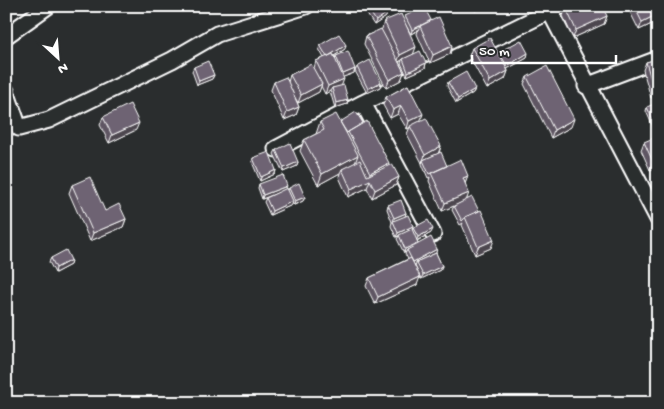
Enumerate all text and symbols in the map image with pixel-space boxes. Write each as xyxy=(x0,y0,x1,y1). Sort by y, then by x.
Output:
north arrow xyxy=(32,32,82,82)
scale bar xyxy=(472,32,615,64)
text: 50 m xyxy=(479,43,510,61)
text: N xyxy=(55,58,70,77)

